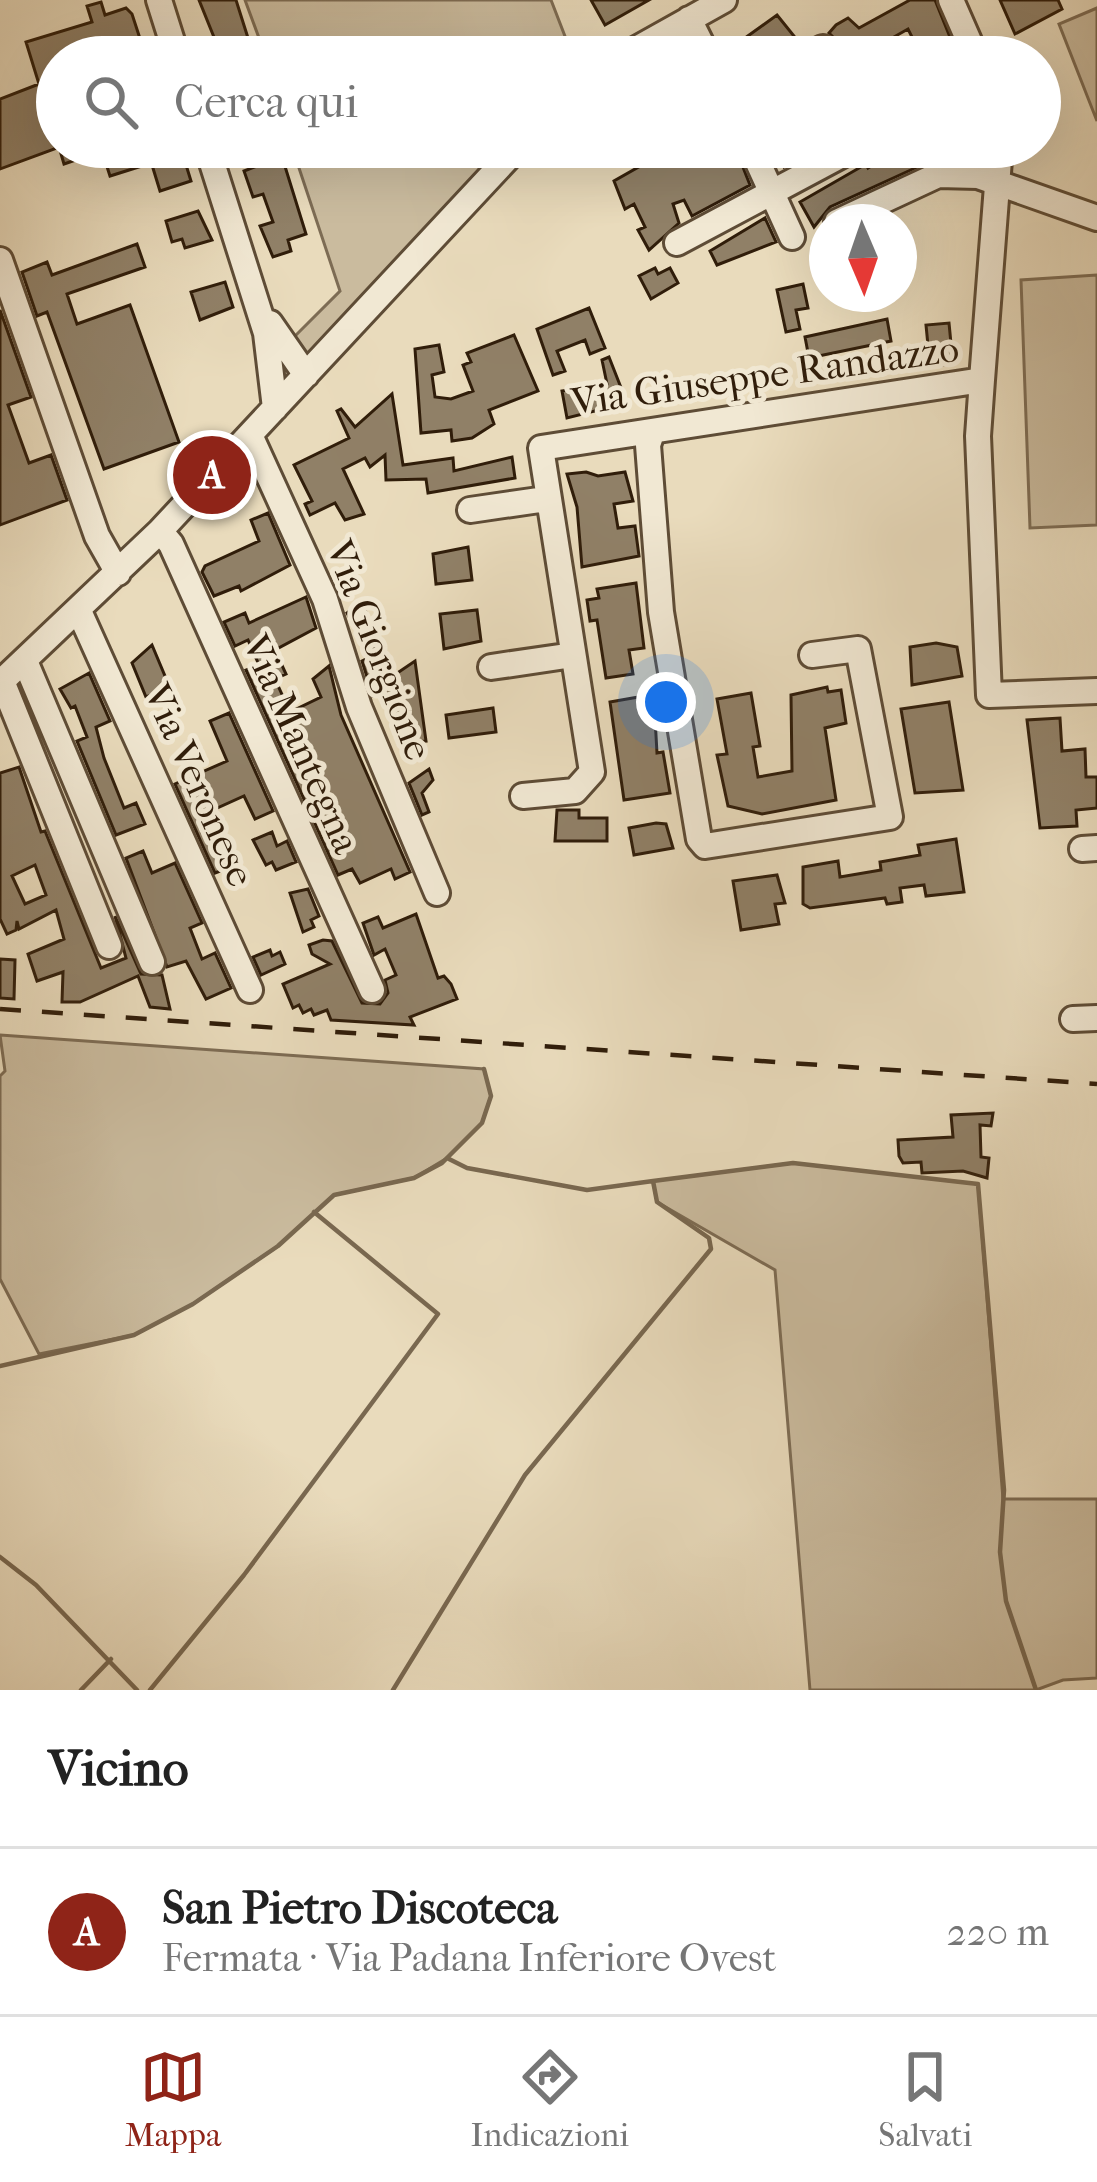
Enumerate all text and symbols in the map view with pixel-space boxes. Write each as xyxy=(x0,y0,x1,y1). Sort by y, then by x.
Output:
search box xyxy=(36,36,1061,168)
icon: search xyxy=(78,69,144,135)
text: Cerca qui xyxy=(174,76,358,129)
north arrow xyxy=(809,204,917,312)
street label: Via Giuseppe Randazzo xyxy=(567,325,962,425)
pin: A xyxy=(173,430,251,520)
street label: Via Giorgione xyxy=(316,533,442,766)
street label: Via Mantegna xyxy=(232,627,370,861)
your location xyxy=(636,672,696,732)
street label: Via Veronese xyxy=(133,676,264,893)
text: Vicino xyxy=(48,1738,189,1798)
text: San Pietro Discoteca xyxy=(162,1882,557,1935)
text: A xyxy=(74,1909,100,1955)
text: 220 m xyxy=(947,1909,1049,1955)
text: Fermata · Via Padana Inferiore Ovest xyxy=(162,1935,776,1981)
tab: Mappa xyxy=(125,2044,221,2155)
tab: Indicazioni xyxy=(470,2044,629,2155)
tab: Salvati xyxy=(878,2044,972,2155)

